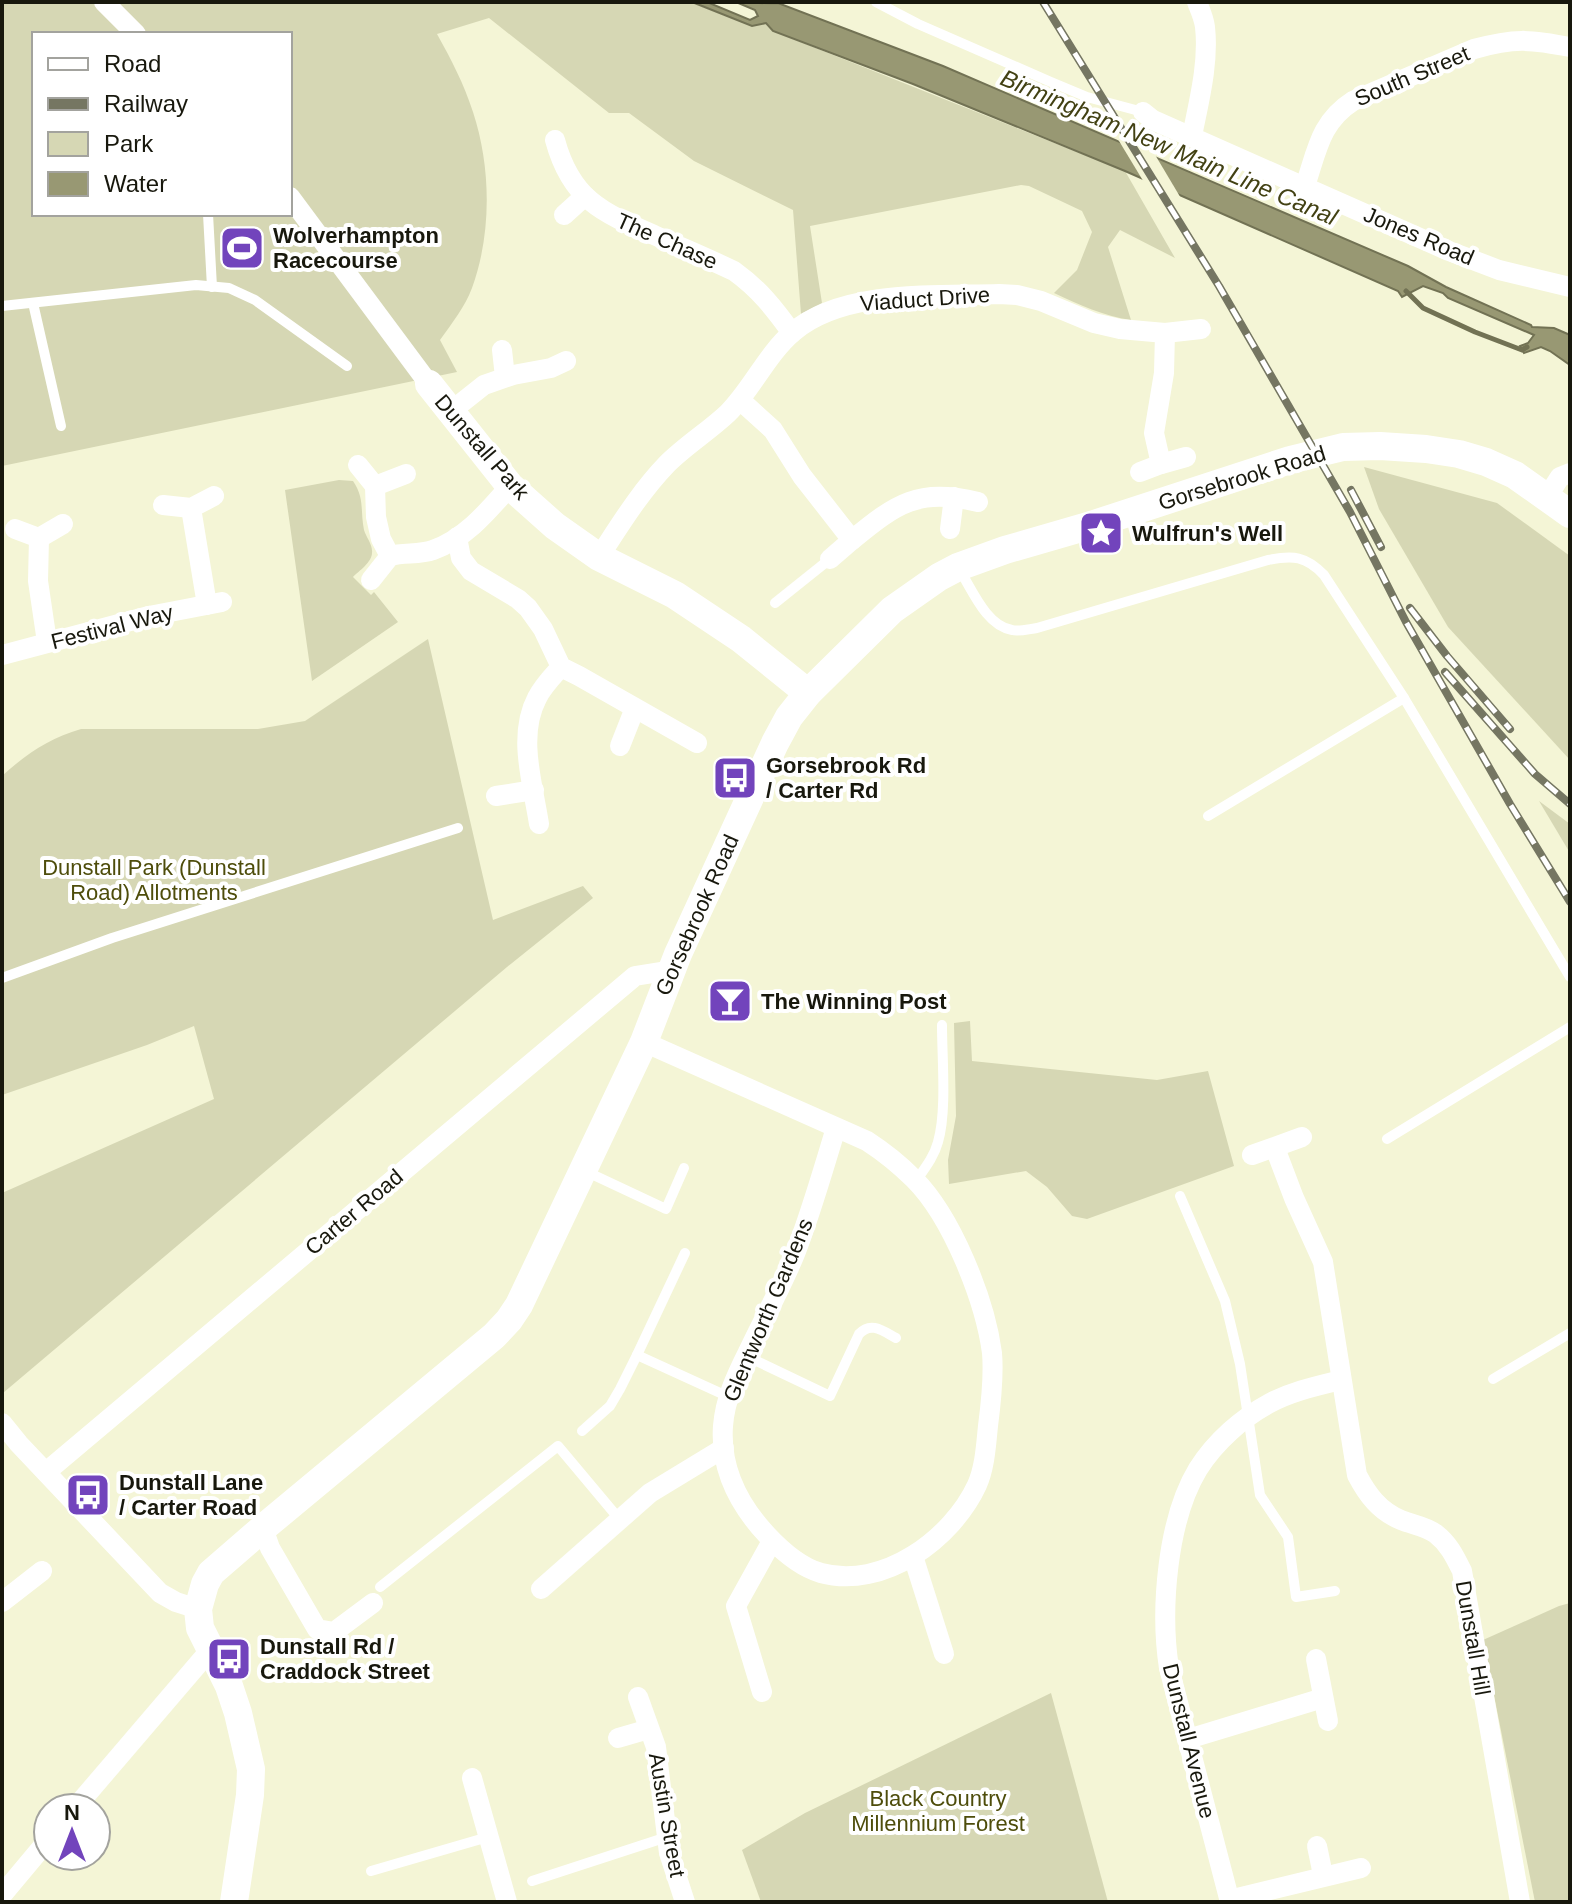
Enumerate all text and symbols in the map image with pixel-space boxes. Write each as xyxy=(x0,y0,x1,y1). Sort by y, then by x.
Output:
legend xyxy=(32,32,292,216)
street label: South Street xyxy=(1351,41,1473,111)
text: Road xyxy=(104,50,161,77)
water label: Birmingham New Main Line Canal xyxy=(997,64,1342,231)
text: Railway xyxy=(104,90,188,117)
text: Park xyxy=(104,130,154,157)
text: Water xyxy=(104,170,167,197)
street label: Jones Road xyxy=(1360,202,1478,270)
street label: The Chase xyxy=(613,208,721,274)
place label: Wolverhampton Racecourse xyxy=(273,223,439,273)
sports icon: Wolverhampton Racecourse xyxy=(218,224,266,272)
street label: Viaduct Drive xyxy=(859,282,991,316)
street label: Dunstall Park xyxy=(430,389,535,505)
street label: Gorsebrook Road xyxy=(1155,441,1329,515)
place icon: Wulfrun's Well xyxy=(1077,509,1125,557)
place label: Wulfrun's Well xyxy=(1132,521,1283,546)
street label: Festival Way xyxy=(48,600,176,654)
place label: Gorsebrook Rd / Carter Rd xyxy=(766,753,926,803)
bus stop icon: Gorsebrook Rd / Carter Rd xyxy=(711,754,759,802)
street label: Gorsebrook Road xyxy=(650,831,744,999)
park label: Dunstall Park (Dunstall Road) Allotments xyxy=(42,855,266,905)
bar icon: The Winning Post xyxy=(706,977,754,1025)
place label: The Winning Post xyxy=(761,989,947,1014)
street label: Carter Road xyxy=(300,1164,408,1260)
street label: Glentworth Gardens xyxy=(718,1215,818,1405)
place label: Dunstall Lane / Carter Road xyxy=(119,1470,263,1520)
bus stop icon: Dunstall Lane / Carter Road xyxy=(64,1471,112,1519)
street label: Dunstall Hill xyxy=(1451,1579,1495,1697)
place label: Dunstall Rd / Craddock Street xyxy=(260,1634,431,1684)
bus stop icon: Dunstall Rd / Craddock Street xyxy=(205,1635,253,1683)
street label: Dunstall Avenue xyxy=(1158,1661,1220,1821)
street label: Austin Street xyxy=(644,1751,690,1879)
park label: Black Country Millennium Forest xyxy=(851,1786,1025,1836)
north arrow xyxy=(32,1792,112,1872)
text: N xyxy=(64,1800,80,1825)

